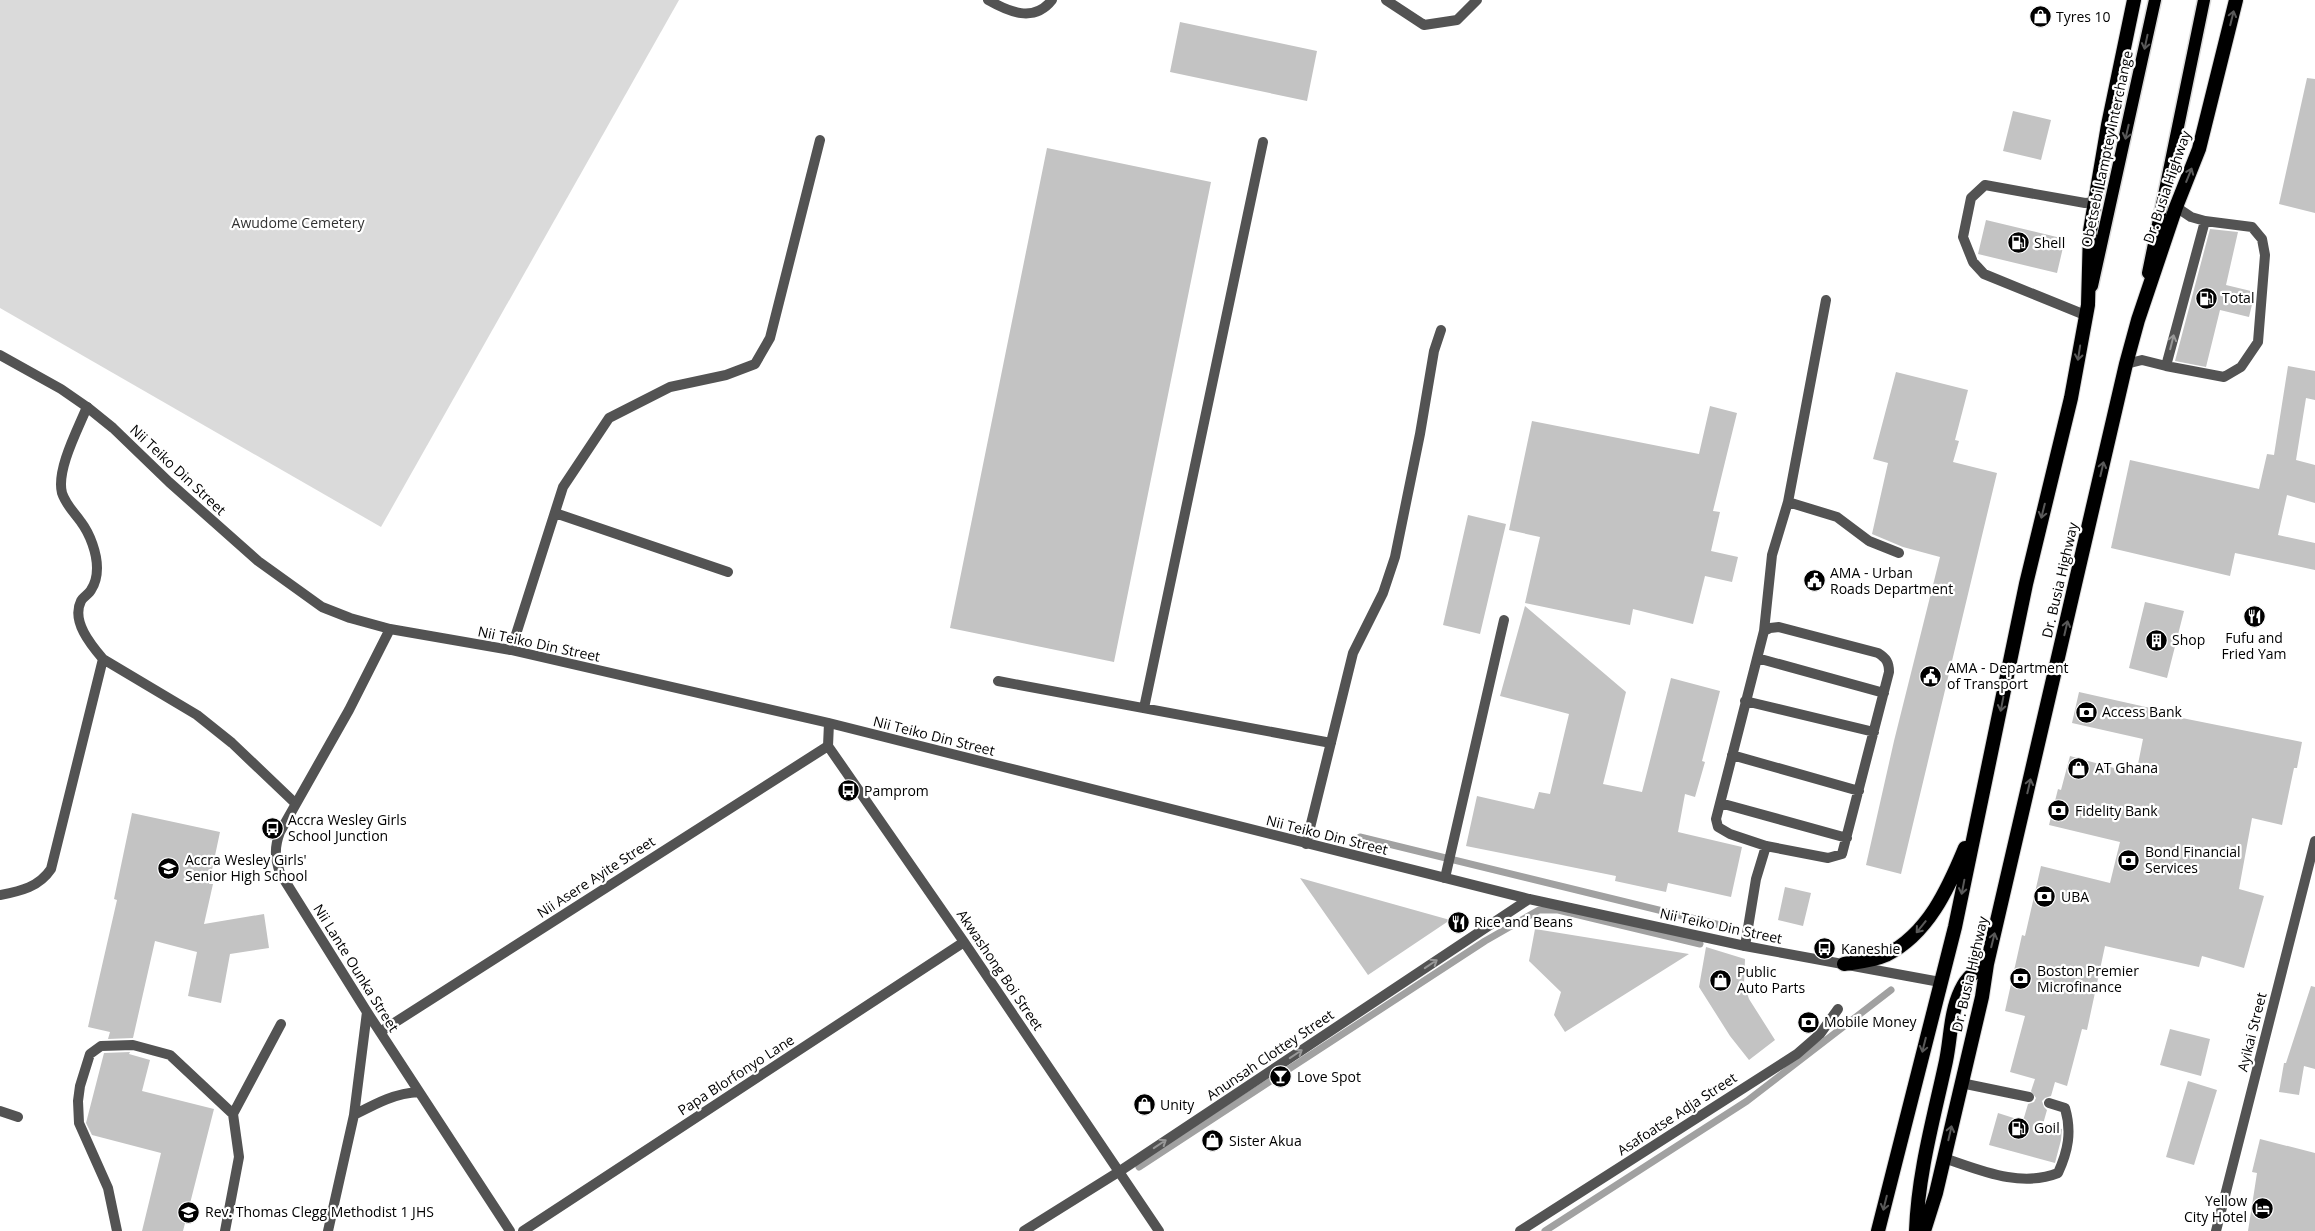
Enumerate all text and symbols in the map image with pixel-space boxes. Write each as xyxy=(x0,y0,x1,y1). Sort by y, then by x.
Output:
shop icon: Tyres 10 xyxy=(2028,5,2052,29)
place label: Tyres 10 xyxy=(2056,7,2111,26)
one-way arrow xyxy=(2228,11,2237,27)
one-way arrow xyxy=(2141,34,2150,50)
street label: Obetsebi Lamptey Interchange xyxy=(2076,49,2137,249)
one-way arrow xyxy=(2122,124,2131,140)
street label: Dr. Busia Highway xyxy=(2138,127,2195,246)
one-way arrow xyxy=(2185,168,2194,183)
park label: Awudome Cemetery xyxy=(232,213,365,232)
fuel station icon: Shell xyxy=(2006,231,2030,255)
place label: Shell xyxy=(2034,233,2065,252)
fuel station icon: Total xyxy=(2194,286,2218,310)
place label: Total xyxy=(2222,288,2254,307)
one-way arrow xyxy=(2168,335,2178,351)
one-way arrow xyxy=(2074,344,2084,360)
street label: Nii Teiko Din Street xyxy=(126,420,230,519)
one-way arrow xyxy=(2098,462,2107,478)
one-way arrow xyxy=(2038,503,2047,519)
street label: Dr. Busia Highway xyxy=(2037,519,2082,640)
place label: AMA - Urban Roads Department xyxy=(1830,563,1953,598)
public building icon: AMA - Urban Roads Department xyxy=(1802,569,1826,593)
restaurant icon: Fufu and Fried Yam xyxy=(2242,604,2266,628)
one-way arrow xyxy=(2062,620,2071,636)
street label: Nii Teiko Din Street xyxy=(476,621,602,666)
building icon: Shop xyxy=(2144,628,2168,652)
place label: Fufu and Fried Yam xyxy=(2221,628,2287,663)
place label: Shop xyxy=(2172,630,2205,649)
place label: AMA - Department of Transport xyxy=(1947,658,2069,693)
public building icon: AMA - Department of Transport xyxy=(1919,664,1943,688)
one-way arrow xyxy=(1997,696,2006,712)
bank icon: Access Bank xyxy=(2074,700,2098,724)
place label: Access Bank xyxy=(2102,702,2183,721)
street label: Nii Teiko Din Street xyxy=(871,711,997,760)
shop icon: AT Ghana xyxy=(2067,756,2091,780)
place label: AT Ghana xyxy=(2095,758,2158,777)
bus stop icon: Pamprom xyxy=(836,779,860,803)
one-way arrow xyxy=(2025,779,2034,795)
place label: Pamprom xyxy=(864,781,929,800)
bank icon: Fidelity Bank xyxy=(2047,799,2071,823)
place label: Fidelity Bank xyxy=(2075,801,2158,820)
place label: Accra Wesley Girls School Junction xyxy=(288,810,407,845)
street label: Nii Teiko Din Street xyxy=(1264,810,1390,859)
bus stop icon: Accra Wesley Girls School Junction xyxy=(260,816,284,840)
street label: Nii Asere Ayite Street xyxy=(533,831,658,922)
place label: Bond Financial Services xyxy=(2145,842,2241,877)
bank icon: Bond Financial Services xyxy=(2117,848,2141,872)
place label: Accra Wesley Girls' Senior High School xyxy=(185,850,307,885)
school or university icon: Accra Wesley Girls' Senior High School xyxy=(157,856,181,880)
one-way arrow xyxy=(1958,879,1967,895)
bank icon: UBA xyxy=(2033,885,2057,909)
place label: UBA xyxy=(2061,887,2089,906)
street label: Nii Lante Ounka Street xyxy=(309,900,404,1035)
street label: Nii Teiko Din Street xyxy=(1658,903,1784,948)
street label: Akwashong Boi Street xyxy=(953,906,1048,1034)
restaurant icon: Rice and Beans xyxy=(1446,910,1470,934)
place label: Rice and Beans xyxy=(1474,912,1573,931)
street label: Dr. Busia Highway xyxy=(1947,913,1992,1034)
one-way arrow xyxy=(1915,920,1926,933)
one-way arrow xyxy=(1989,933,1998,949)
bus stop icon: Kaneshie xyxy=(1813,937,1837,961)
place label: Kaneshie xyxy=(1841,939,1901,958)
one-way arrow xyxy=(1424,959,1438,969)
place label: Boston Premier Microfinance xyxy=(2037,961,2139,996)
place label: Public Auto Parts xyxy=(1737,962,1805,997)
bank icon: Boston Premier Microfinance xyxy=(2009,967,2033,991)
shop icon: Public Auto Parts xyxy=(1709,968,1733,992)
street label: Ayikai Street xyxy=(2233,990,2271,1073)
street label: Anunsah Clottey Street xyxy=(1202,1005,1337,1104)
bank icon: Mobile Money xyxy=(1796,1010,1820,1034)
place label: Mobile Money xyxy=(1824,1012,1918,1031)
street label: Papa Blorfonyo Lane xyxy=(674,1030,798,1119)
one-way arrow xyxy=(1919,1036,1929,1052)
one-way arrow xyxy=(1288,1049,1302,1059)
bar icon: Love Spot xyxy=(1269,1065,1293,1089)
place label: Love Spot xyxy=(1297,1067,1361,1086)
street label: Asafoatse Adja Street xyxy=(1613,1068,1740,1159)
shop icon: Unity xyxy=(1132,1093,1156,1117)
place label: Unity xyxy=(1160,1095,1195,1114)
fuel station icon: Goil xyxy=(2006,1116,2030,1140)
place label: Goil xyxy=(2034,1118,2060,1137)
one-way arrow xyxy=(1946,1126,1955,1142)
shop icon: Sister Akua xyxy=(1201,1129,1225,1153)
place label: Sister Akua xyxy=(1229,1131,1302,1150)
one-way arrow xyxy=(1153,1139,1167,1149)
place label: Yellow City Hotel xyxy=(2184,1191,2247,1226)
one-way arrow xyxy=(1880,1194,1889,1210)
hotel icon: Yellow City Hotel xyxy=(2251,1197,2275,1221)
school or university icon: Rev. Thomas Clegg Methodist 1 JHS xyxy=(177,1200,201,1224)
place label: Rev. Thomas Clegg Methodist 1 JHS xyxy=(205,1202,434,1221)

